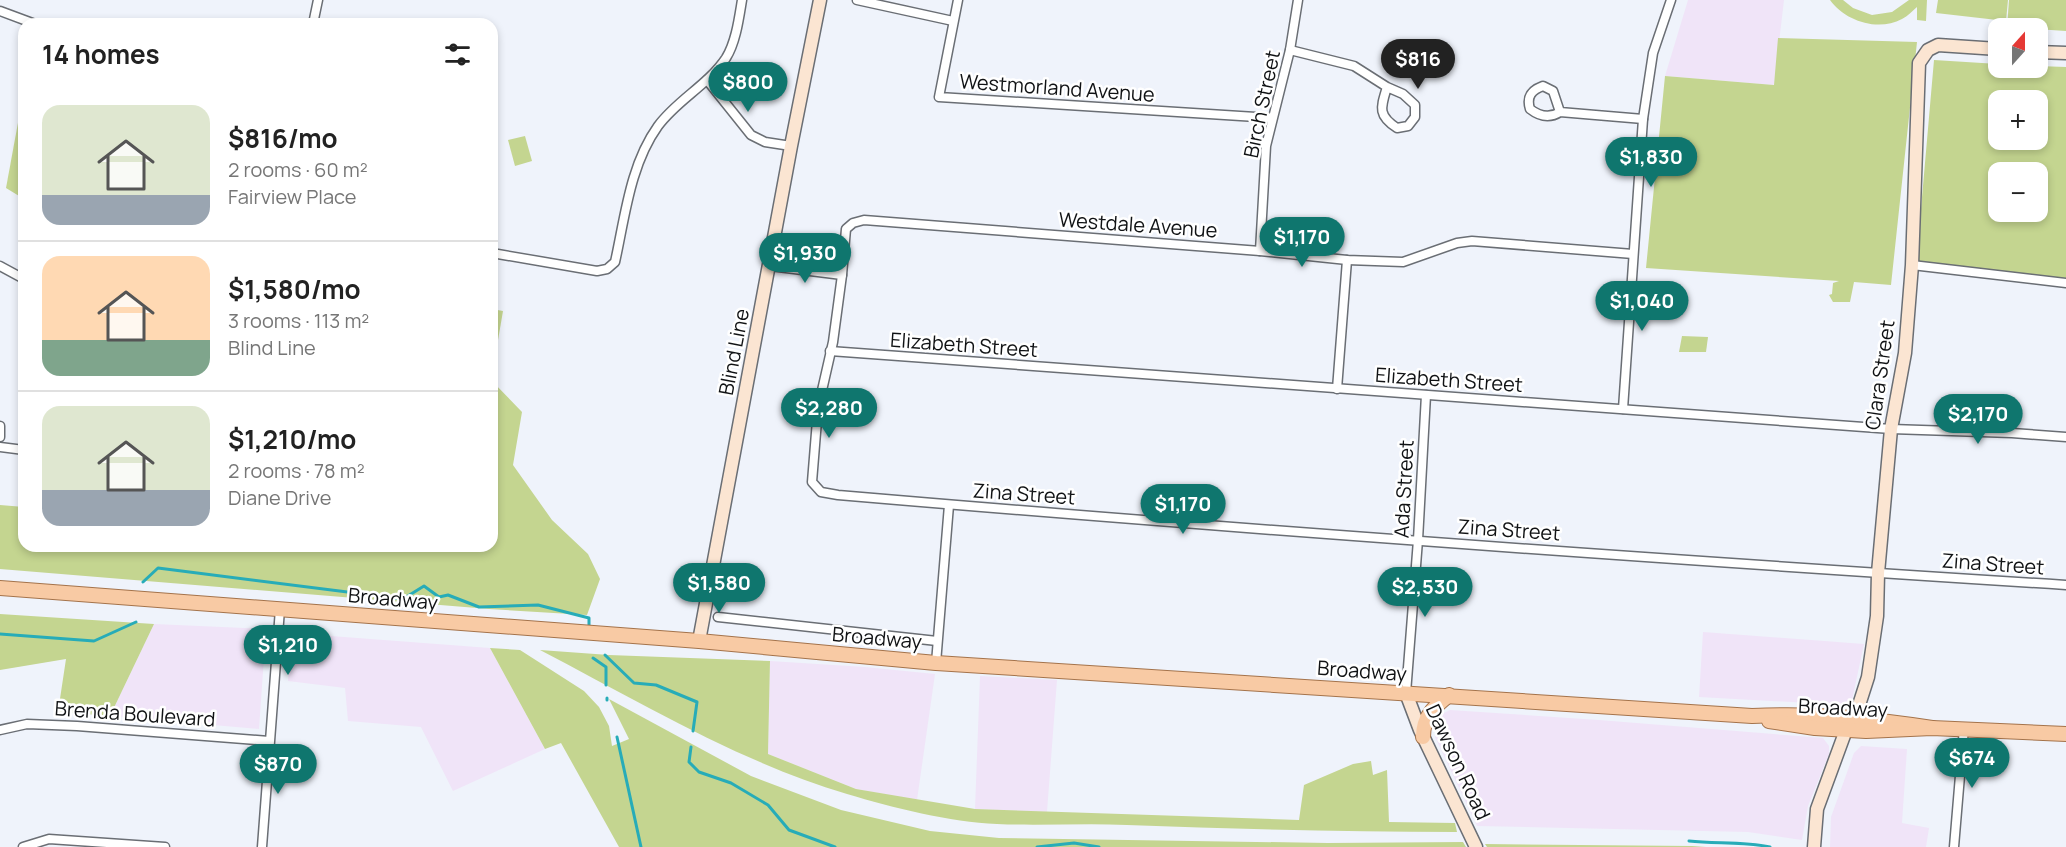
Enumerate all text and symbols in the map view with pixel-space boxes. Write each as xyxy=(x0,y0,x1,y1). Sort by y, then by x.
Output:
north arrow xyxy=(1988,18,2048,78)
map controls xyxy=(1988,18,2048,222)
text: 14 homes xyxy=(42,36,160,72)
icon: filters xyxy=(441,38,474,71)
pin: $816 xyxy=(1382,39,1454,90)
text: $816 xyxy=(1395,45,1441,72)
street label: Birch Street xyxy=(1237,47,1286,160)
pin: $800 xyxy=(712,62,784,113)
street label: Westmorland Avenue xyxy=(959,67,1156,108)
text: $800 xyxy=(722,68,774,95)
button: + xyxy=(1988,90,2048,150)
text: $816/mo xyxy=(228,120,338,156)
icon: home xyxy=(90,129,162,201)
pin: $1,830 xyxy=(1602,137,1700,188)
text: $1,830 xyxy=(1619,143,1683,170)
text: 2 rooms · 60 m² xyxy=(228,156,368,183)
button: − xyxy=(1988,162,2048,222)
text: Fairview Place xyxy=(228,183,356,210)
street label: Westdale Avenue xyxy=(1058,205,1218,244)
pin: $1,170 xyxy=(1253,217,1351,268)
text: $1,170 xyxy=(1274,223,1330,250)
pin: $1,930 xyxy=(756,233,854,284)
text: $1,930 xyxy=(773,239,837,266)
text: $1,580/mo xyxy=(228,271,361,307)
icon: home xyxy=(90,280,162,352)
pin: $1,040 xyxy=(1593,281,1691,332)
text: $1,040 xyxy=(1609,287,1675,314)
street label: Blind Line xyxy=(712,306,755,398)
text: 3 rooms · 113 m² xyxy=(228,307,369,334)
street label: Clara Street xyxy=(1858,318,1901,432)
street label: Elizabeth Street xyxy=(889,326,1039,363)
text: Blind Line xyxy=(228,334,316,361)
street label: Elizabeth Street xyxy=(1374,361,1524,398)
pin: $2,280 xyxy=(780,388,878,439)
text: $2,280 xyxy=(795,394,863,421)
pin: $2,170 xyxy=(1929,394,2027,445)
text: $2,170 xyxy=(1948,400,2008,427)
text: $1,210/mo xyxy=(228,421,356,457)
icon: home xyxy=(90,430,162,502)
street label: Ada Street xyxy=(1387,439,1420,539)
text: 2 rooms · 78 m² xyxy=(228,457,365,484)
street label: Zina Street xyxy=(972,476,1076,511)
text: Diane Drive xyxy=(228,484,331,511)
pin: $1,170 xyxy=(1134,484,1232,535)
text: $1,170 xyxy=(1155,490,1211,517)
street label: Zina Street xyxy=(1457,512,1561,547)
street label: Zina Street xyxy=(1941,546,2045,581)
pin: $1,580 xyxy=(670,563,768,614)
pin: $2,530 xyxy=(1376,567,1474,618)
text: $1,580 xyxy=(687,569,751,596)
text: $2,530 xyxy=(1391,573,1459,600)
street label: Broadway xyxy=(347,581,439,616)
street label: Broadway xyxy=(831,620,923,655)
pin: $1,210 xyxy=(239,625,337,676)
text: $1,210 xyxy=(258,631,318,658)
street label: Broadway xyxy=(1316,654,1408,687)
street label: Broadway xyxy=(1797,692,1889,723)
street label: Brenda Boulevard xyxy=(54,694,216,733)
street label: Dawson Road xyxy=(1420,700,1497,824)
pin: $674 xyxy=(1936,738,2008,789)
pin: $870 xyxy=(242,744,314,795)
text: $674 xyxy=(1948,744,1996,771)
text: $870 xyxy=(254,750,302,777)

